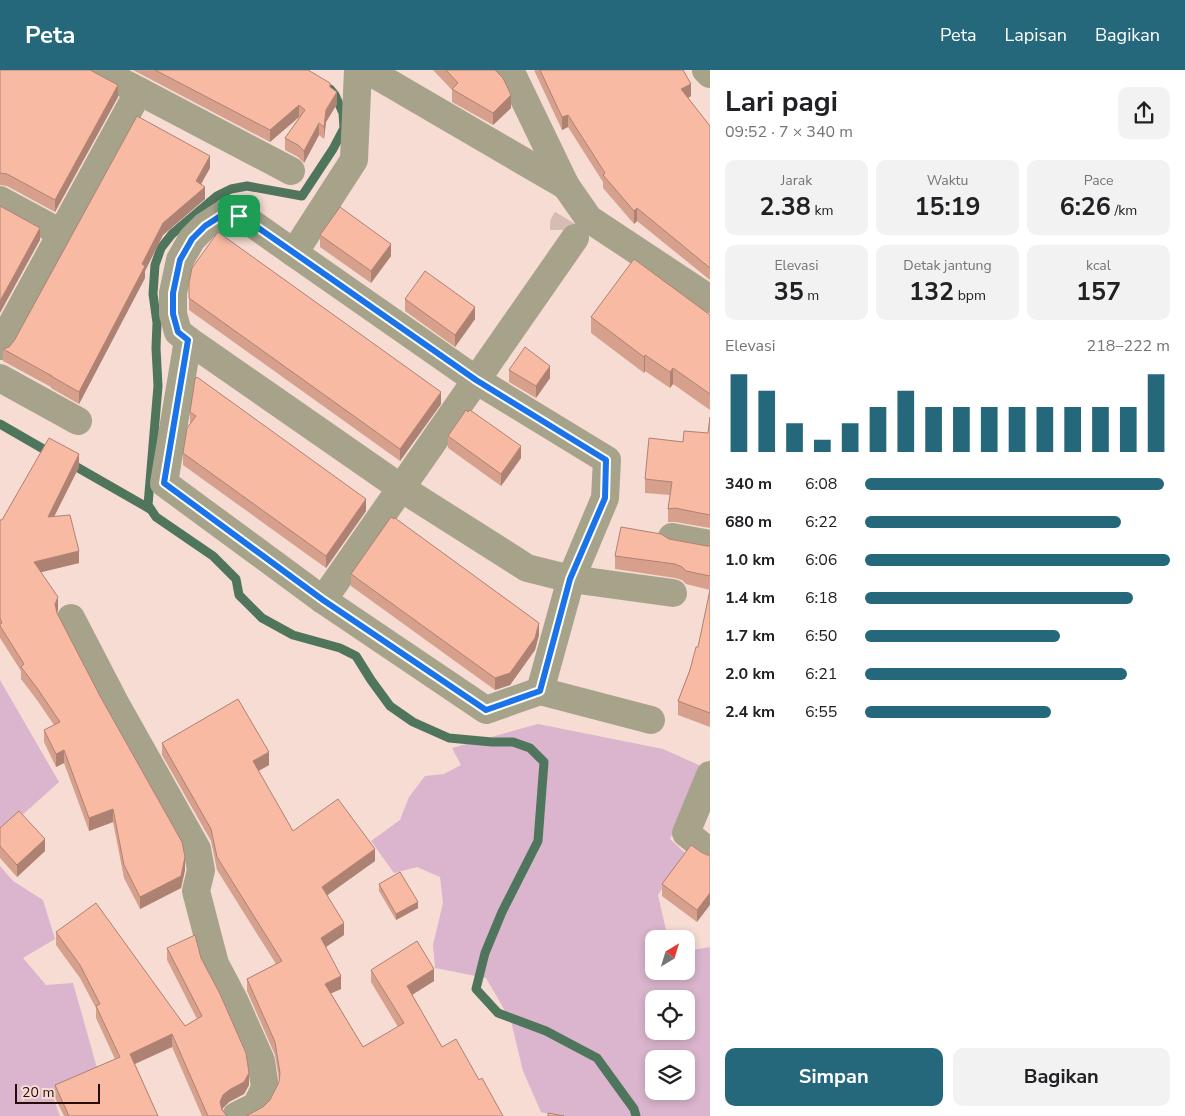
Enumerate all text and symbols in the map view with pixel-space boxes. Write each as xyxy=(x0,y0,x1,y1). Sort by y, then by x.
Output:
text: Peta xyxy=(25,19,75,51)
text: Peta xyxy=(940,23,976,47)
text: Lapisan xyxy=(1004,23,1067,47)
text: Bagikan xyxy=(1095,23,1160,47)
text: Lari pagi xyxy=(725,83,838,121)
button: share xyxy=(1118,87,1170,139)
text: 09:52 · 7 × 340 m xyxy=(725,121,853,143)
text: Jarak xyxy=(781,171,812,190)
text: Waktu xyxy=(927,171,968,190)
text: Pace xyxy=(1084,171,1113,190)
text: 2.38 xyxy=(760,190,811,224)
text: 15:19 xyxy=(914,190,981,224)
text: 6:26 xyxy=(1060,190,1111,224)
pin xyxy=(218,195,260,237)
text: km xyxy=(811,201,833,220)
text: /km xyxy=(1111,201,1137,220)
icon: arrive xyxy=(225,202,253,230)
text: Elevasi xyxy=(774,256,819,275)
text: Detak jantung xyxy=(903,256,992,275)
text: kcal xyxy=(1086,256,1111,275)
text: 35 xyxy=(774,275,804,309)
text: 132 xyxy=(909,275,954,309)
text: 157 xyxy=(1076,275,1121,309)
text: m xyxy=(804,286,819,305)
text: bpm xyxy=(954,286,986,305)
text: Elevasi xyxy=(725,335,775,357)
text: 218–222 m xyxy=(1087,335,1170,357)
text: 340 m xyxy=(725,473,772,495)
text: 6:08 xyxy=(805,473,837,495)
text: 680 m xyxy=(725,511,772,533)
text: 6:22 xyxy=(805,511,837,533)
text: 1.0 km xyxy=(725,549,775,571)
text: 6:06 xyxy=(805,549,837,571)
text: 1.4 km xyxy=(725,587,775,609)
text: 6:18 xyxy=(805,587,837,609)
text: 1.7 km xyxy=(725,625,775,647)
text: 6:50 xyxy=(805,625,837,647)
text: 2.0 km xyxy=(725,663,775,685)
text: 6:21 xyxy=(805,663,837,685)
text: 2.4 km xyxy=(725,701,775,723)
text: 6:55 xyxy=(805,701,837,723)
north arrow xyxy=(645,930,695,980)
map controls xyxy=(645,930,695,1100)
button: locate xyxy=(645,990,695,1040)
button: Simpan xyxy=(725,1048,943,1106)
button: Bagikan xyxy=(953,1048,1170,1106)
button: layers xyxy=(645,1050,695,1100)
scale bar xyxy=(15,1081,100,1104)
text: 20 m xyxy=(22,1083,54,1102)

